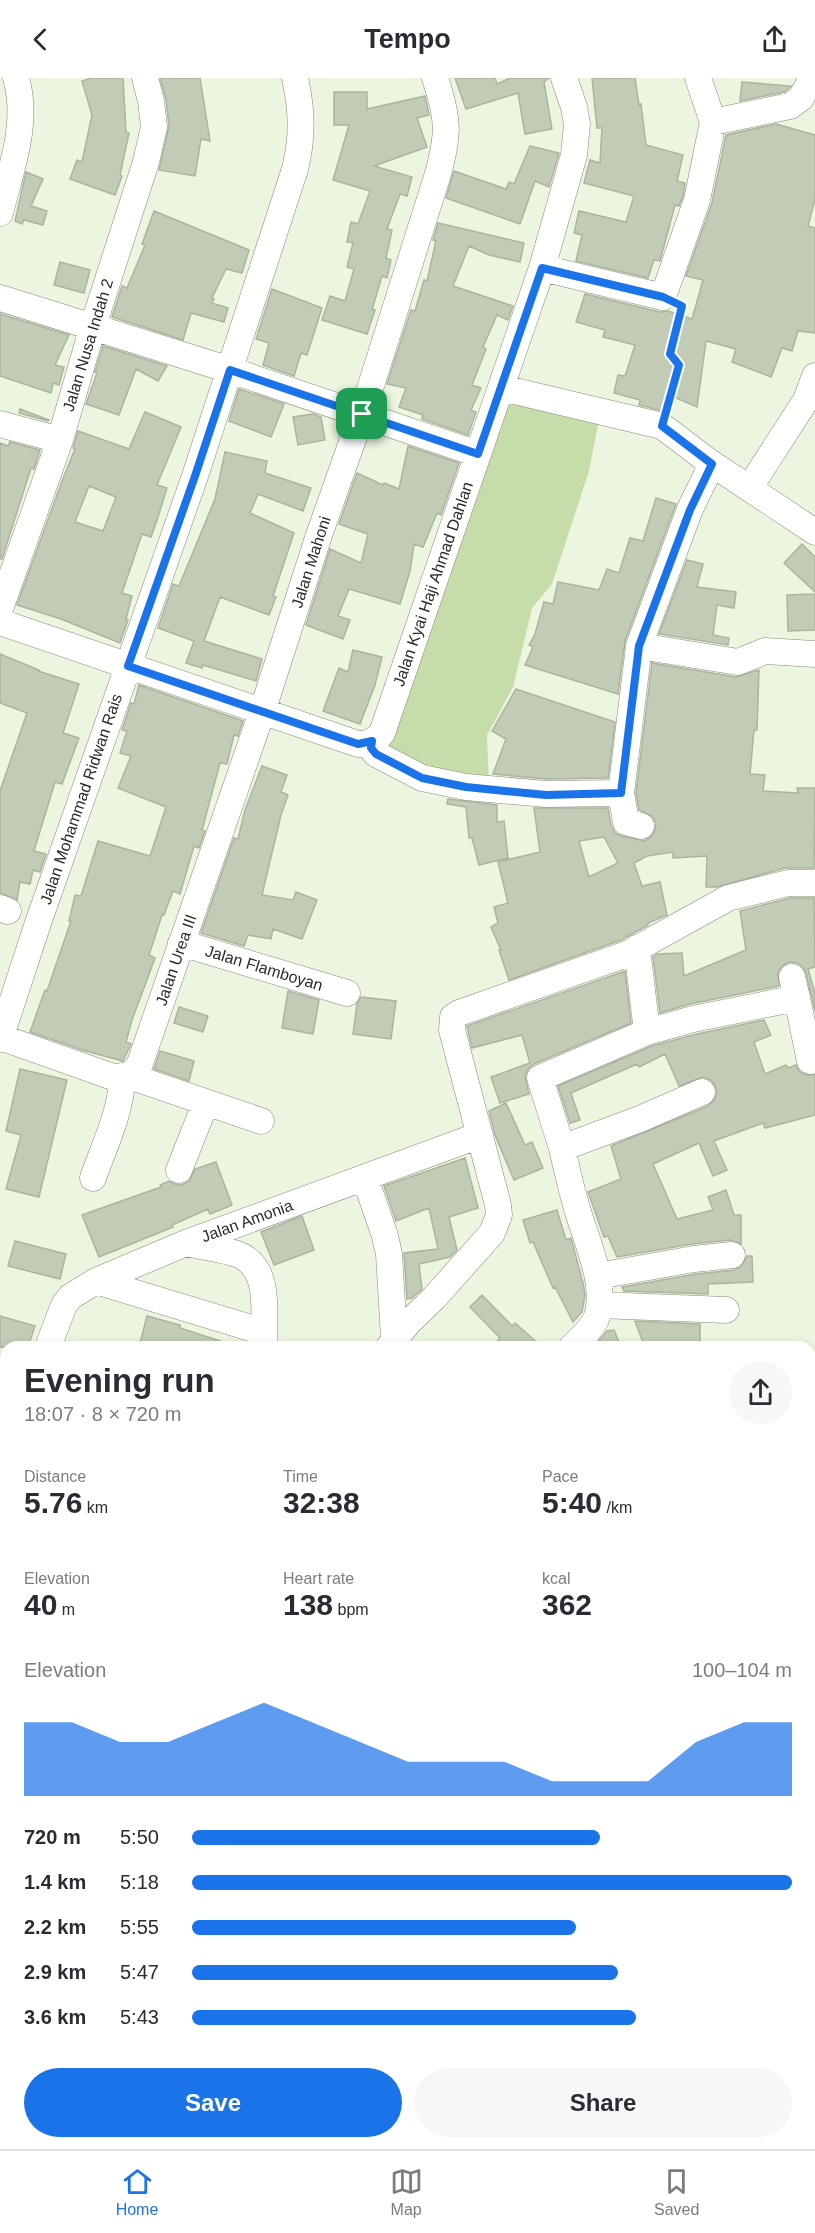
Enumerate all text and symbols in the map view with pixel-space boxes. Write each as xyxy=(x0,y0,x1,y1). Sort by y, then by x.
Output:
icon: back xyxy=(24,23,57,56)
icon: share xyxy=(758,23,791,56)
text: Tempo xyxy=(364,24,451,54)
street label: Jalan Nusa Indah 2 xyxy=(60,276,116,413)
pin xyxy=(336,388,387,439)
icon: arrive xyxy=(345,397,378,430)
street label: Jalan Kyai Haji Ahmad Dahlan xyxy=(390,479,476,689)
street label: Jalan Mahoni xyxy=(288,514,334,610)
street label: Jalan Mohammad Ridwan Rais xyxy=(37,692,125,906)
street label: Jalan Urea III xyxy=(152,912,200,1008)
street label: Jalan Flamboyan xyxy=(203,942,325,994)
street label: Jalan Amonia xyxy=(199,1197,295,1245)
button: share xyxy=(729,1361,792,1424)
text: Evening run xyxy=(24,1362,215,1399)
text: 18:07 · 8 × 720 m xyxy=(24,1403,181,1425)
text: Distance xyxy=(24,1468,86,1485)
text: Time xyxy=(283,1468,318,1485)
text: Pace xyxy=(542,1468,578,1485)
text: 5.76 xyxy=(24,1486,82,1519)
text: 32:38 xyxy=(283,1486,360,1519)
text: 5:40 xyxy=(542,1486,602,1519)
text: km xyxy=(82,1499,108,1516)
text: /km xyxy=(602,1499,632,1516)
text: Elevation xyxy=(24,1570,90,1587)
text: Heart rate xyxy=(283,1570,354,1587)
text: kcal xyxy=(542,1570,570,1587)
text: 40 xyxy=(24,1588,57,1621)
text: 138 xyxy=(283,1588,333,1621)
text: 362 xyxy=(542,1588,592,1621)
text: m xyxy=(57,1601,75,1618)
text: bpm xyxy=(333,1601,369,1618)
text: Elevation xyxy=(24,1659,106,1681)
text: 100–104 m xyxy=(692,1659,792,1681)
text: 720 m xyxy=(24,1826,81,1848)
text: 5:50 xyxy=(120,1826,159,1848)
text: 1.4 km xyxy=(24,1871,86,1893)
text: 5:18 xyxy=(120,1871,159,1893)
text: 2.2 km xyxy=(24,1916,86,1938)
text: 5:55 xyxy=(120,1916,159,1938)
text: 2.9 km xyxy=(24,1961,86,1983)
text: 5:47 xyxy=(120,1961,159,1983)
text: 3.6 km xyxy=(24,2006,86,2028)
text: 5:43 xyxy=(120,2006,159,2028)
button: Save xyxy=(24,2068,402,2137)
button: Share xyxy=(414,2068,792,2137)
tab: Home xyxy=(116,2165,158,2219)
tab: Map xyxy=(390,2165,423,2219)
tab: Saved xyxy=(654,2165,699,2219)

